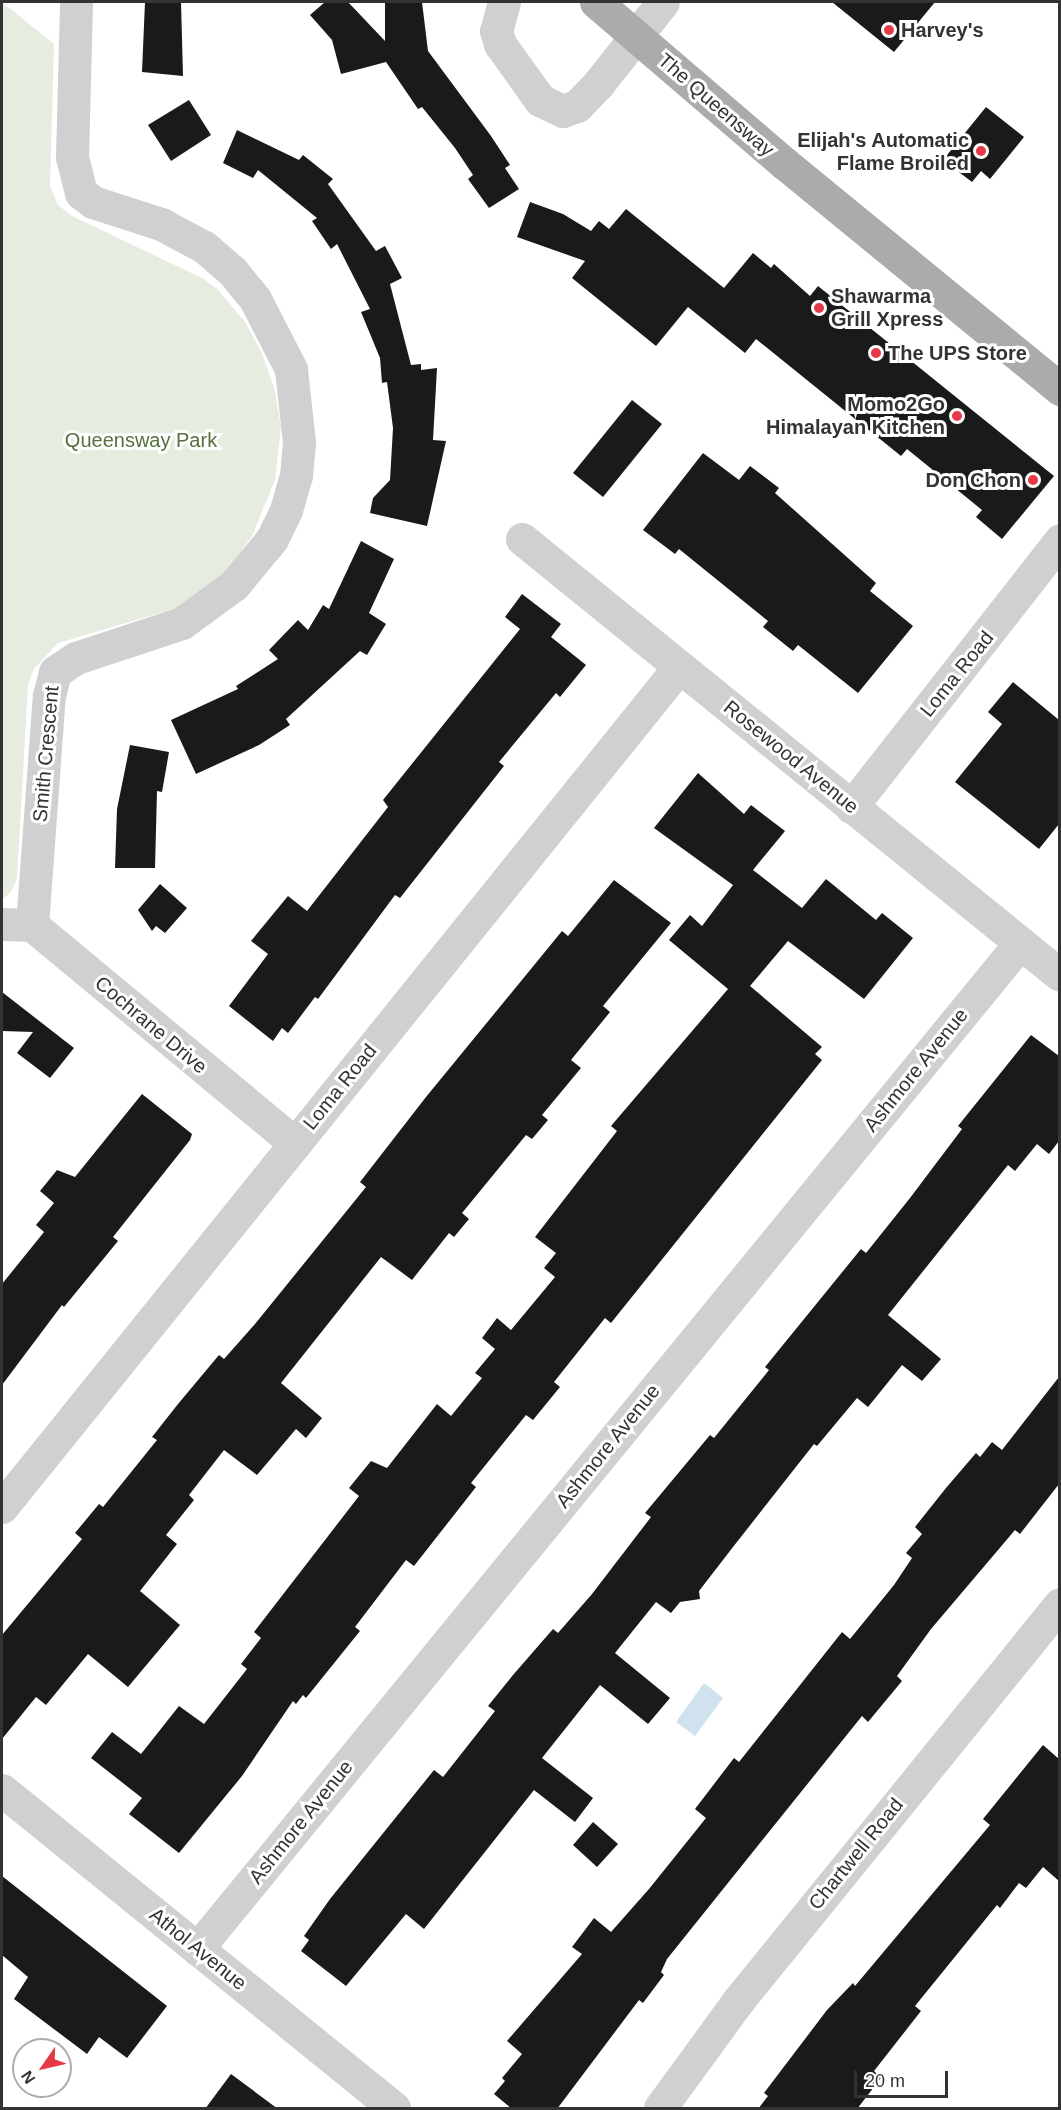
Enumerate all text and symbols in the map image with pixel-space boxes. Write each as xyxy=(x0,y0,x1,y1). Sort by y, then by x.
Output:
place label: Harvey's xyxy=(901,18,984,42)
marker: Harvey's xyxy=(882,23,896,37)
street label: The Queensway xyxy=(653,48,779,162)
place label: Elijah's Automatic Flame Broiled xyxy=(796,128,969,175)
marker: Elijah's Automatic Flame Broiled xyxy=(974,144,988,158)
place label: Shawarma Grill Xpress xyxy=(831,284,943,331)
marker: Shawarma Grill Xpress xyxy=(812,301,826,315)
place label: The UPS Store xyxy=(888,341,1027,365)
marker: The UPS Store xyxy=(869,346,883,360)
place label: Momo2Go Himalayan Kitchen xyxy=(766,392,945,439)
marker: Momo2Go Himalayan Kitchen xyxy=(950,409,964,423)
park label: Queensway Park xyxy=(65,428,217,452)
place label: Don Chon xyxy=(925,468,1021,492)
marker: Don Chon xyxy=(1026,473,1040,487)
street label: Loma Road xyxy=(915,626,999,722)
street label: Smith Crescent xyxy=(28,685,64,823)
street label: Rosewood Avenue xyxy=(718,695,864,819)
street label: Cochrane Drive xyxy=(90,971,212,1079)
street label: Ashmore Avenue xyxy=(859,1003,973,1137)
street label: Loma Road xyxy=(298,1039,382,1135)
street label: Ashmore Avenue xyxy=(551,1379,665,1513)
street label: Ashmore Avenue xyxy=(244,1755,358,1889)
street label: Chartwell Road xyxy=(804,1793,908,1915)
street label: Athol Avenue xyxy=(144,1902,252,1996)
north arrow xyxy=(12,2038,72,2098)
scale bar xyxy=(857,2059,952,2097)
text: N xyxy=(18,2068,39,2087)
text: 20 m xyxy=(865,2071,905,2091)

